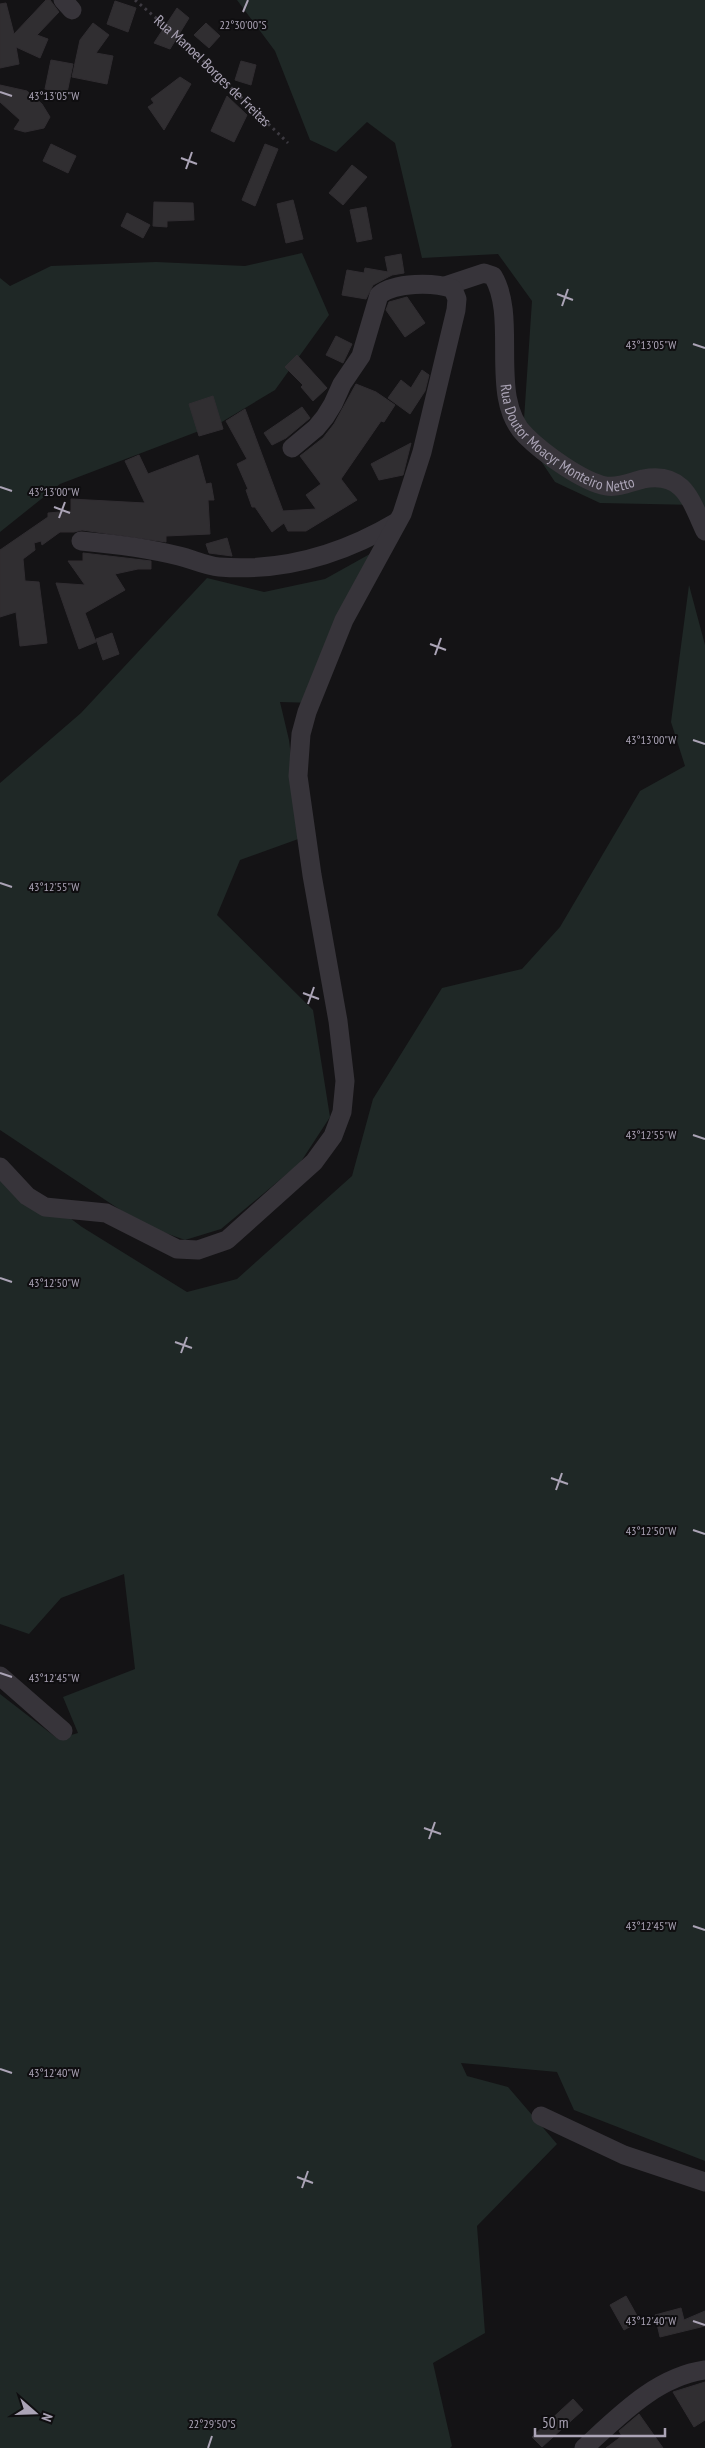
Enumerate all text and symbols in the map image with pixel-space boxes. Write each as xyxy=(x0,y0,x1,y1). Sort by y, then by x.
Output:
street label: Rua Manoel Borges de Freitas xyxy=(150,11,275,130)
text: 22°30'00"S xyxy=(219,17,267,32)
text: 43°13'05"W xyxy=(29,88,79,103)
text: 43°13'05"W xyxy=(626,337,676,352)
street label: Rua Doutor Moacyr Monteiro Netto xyxy=(497,383,637,496)
text: 43°13'00"W xyxy=(29,484,79,499)
text: 43°13'00"W xyxy=(626,732,676,747)
text: 43°12'55"W xyxy=(29,879,79,894)
text: 43°12'55"W xyxy=(626,1127,676,1142)
text: 43°12'50"W xyxy=(29,1275,79,1290)
text: 43°12'50"W xyxy=(626,1523,676,1538)
text: 43°12'45"W xyxy=(29,1670,79,1685)
text: 43°12'45"W xyxy=(626,1918,676,1933)
text: 43°12'40"W xyxy=(29,2065,79,2080)
text: 43°12'40"W xyxy=(626,2313,676,2328)
north arrow xyxy=(10,2388,60,2438)
scale bar xyxy=(535,2406,665,2438)
text: N xyxy=(37,2411,57,2424)
text: 50 m xyxy=(542,2413,568,2432)
text: 22°29'50"S xyxy=(188,2416,236,2431)

